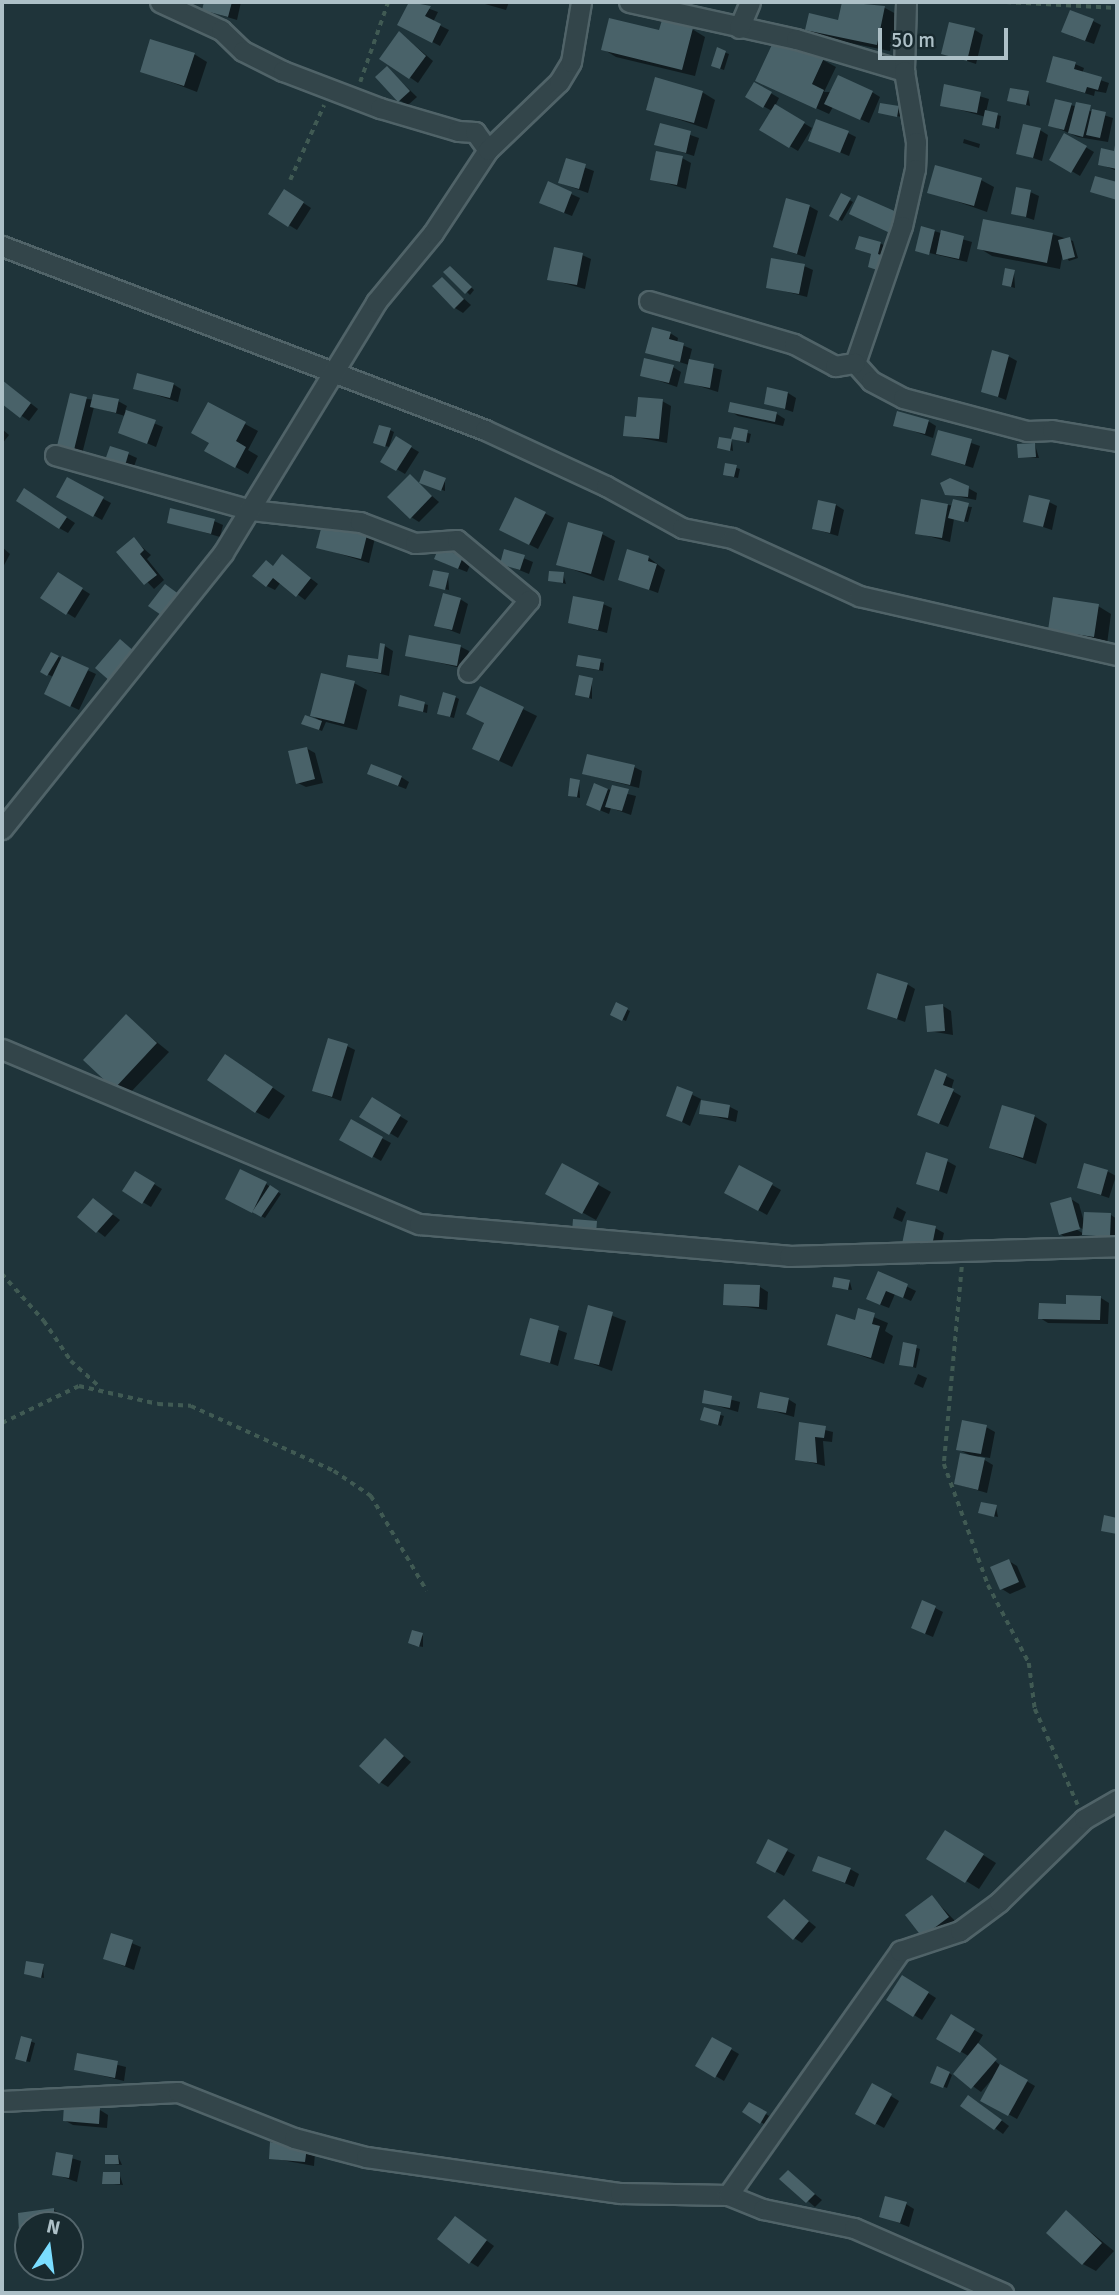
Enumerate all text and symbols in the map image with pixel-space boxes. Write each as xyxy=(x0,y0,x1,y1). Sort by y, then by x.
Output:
scale bar xyxy=(881,14,1010,58)
text: 50 m xyxy=(891,27,935,53)
north arrow xyxy=(14,2211,84,2281)
text: N xyxy=(44,2214,62,2241)

